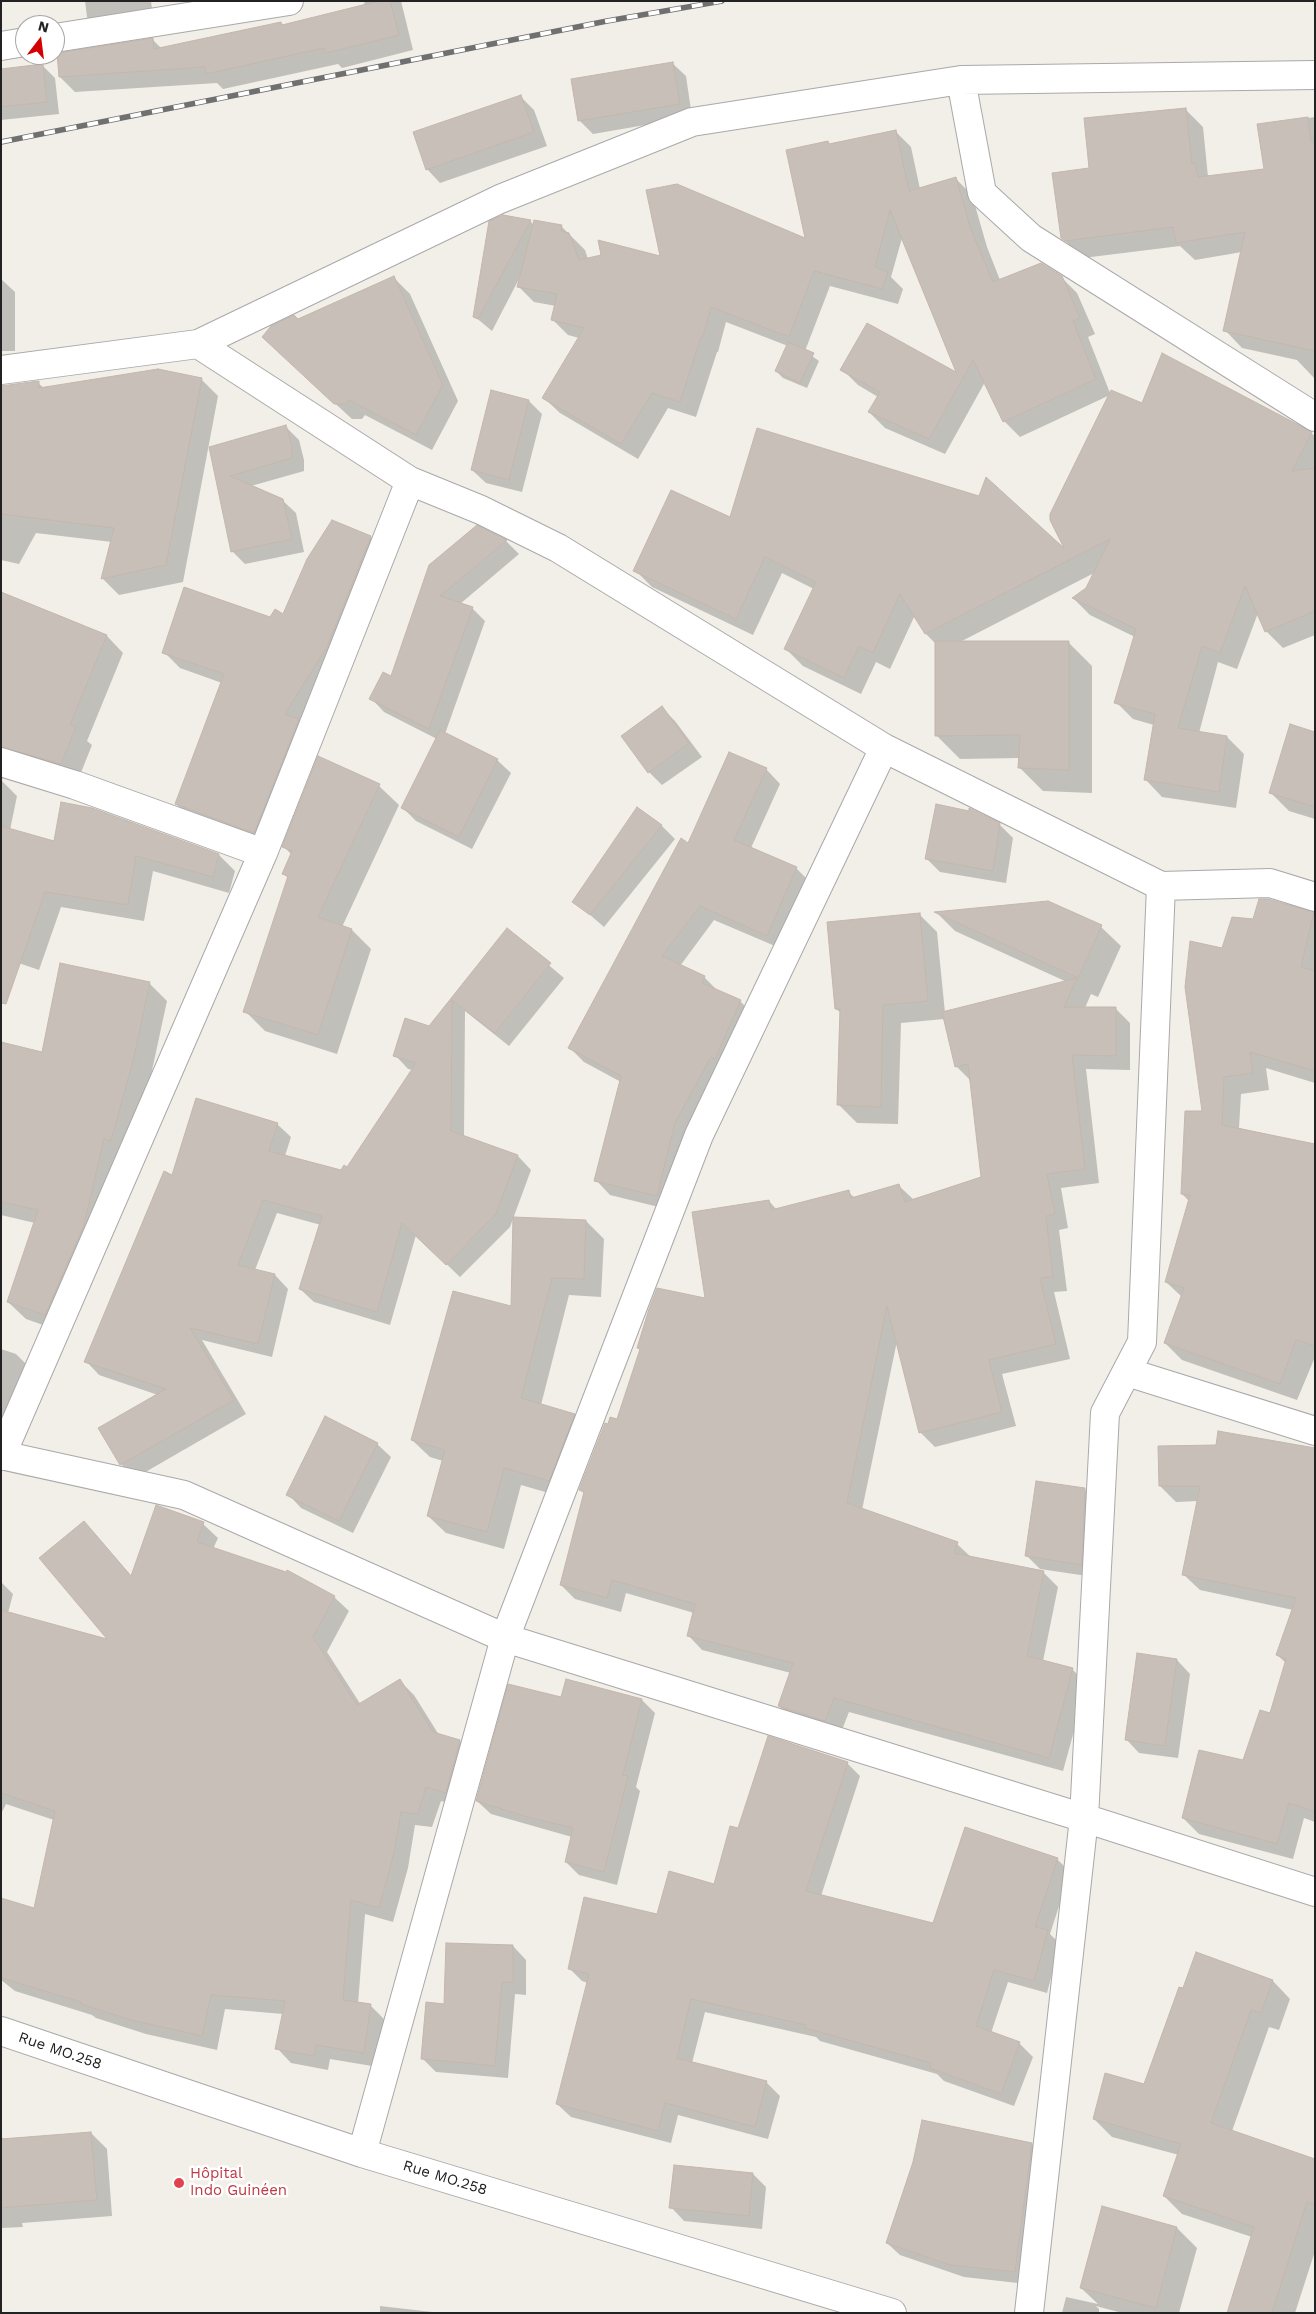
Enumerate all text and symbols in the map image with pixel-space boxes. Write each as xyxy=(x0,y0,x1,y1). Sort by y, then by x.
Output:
north arrow xyxy=(15,15,65,65)
text: N xyxy=(37,17,51,36)
street label: Rue MO.258 xyxy=(16,2028,104,2074)
street label: Rue MO.258 xyxy=(401,2157,489,2199)
place label: Hôpital Indo Guinéen xyxy=(190,2165,287,2200)
marker: Hôpital Indo Guinéen xyxy=(172,2176,186,2190)

